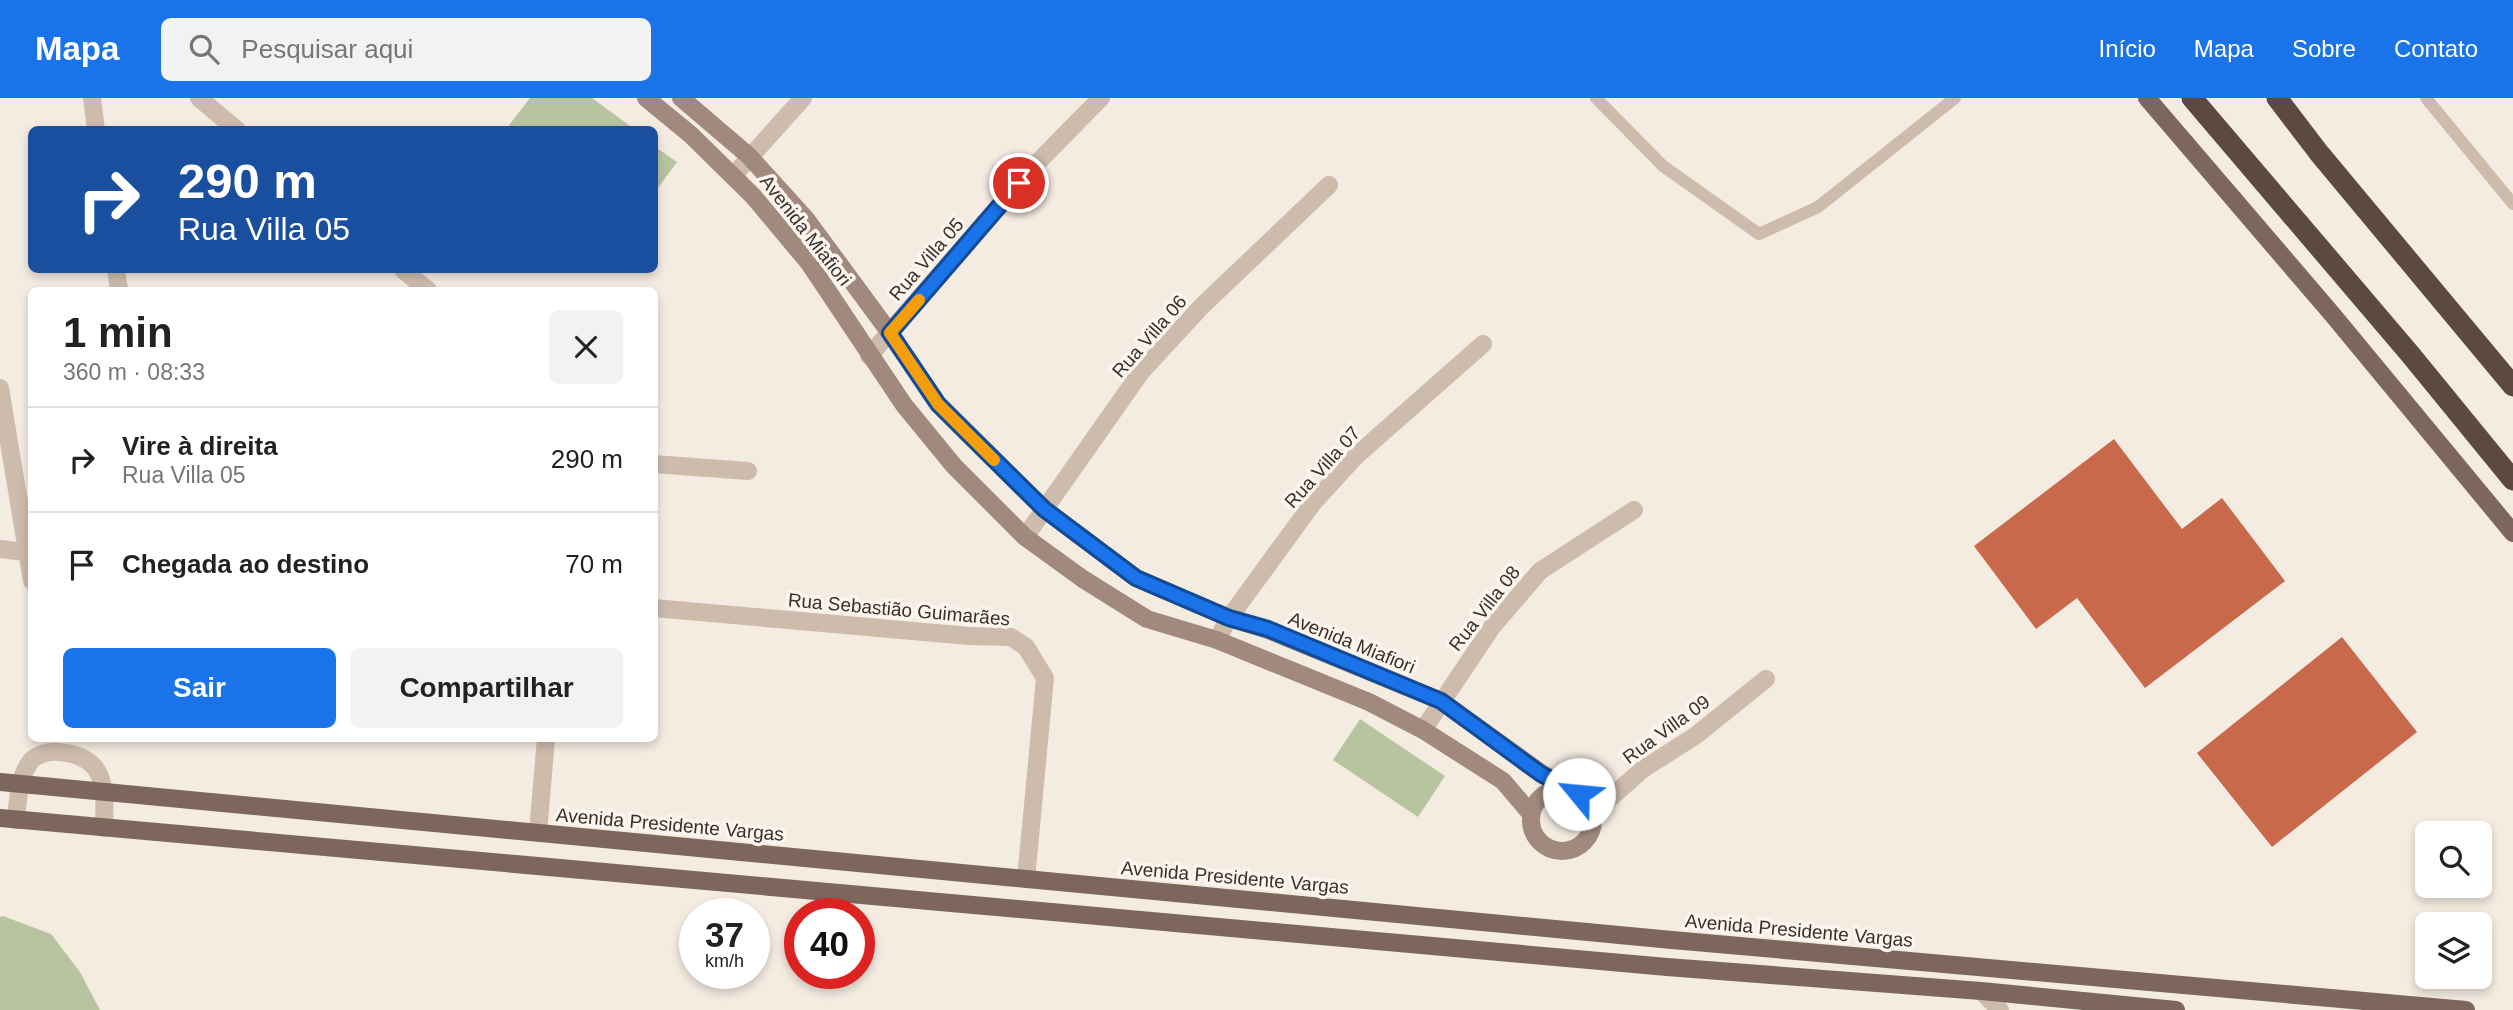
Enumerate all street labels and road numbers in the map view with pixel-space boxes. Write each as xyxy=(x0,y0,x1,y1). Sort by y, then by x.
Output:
street label: Avenida Miafiori xyxy=(756,171,855,290)
street label: Rua Villa 05 xyxy=(885,214,968,305)
street label: Rua Villa 06 xyxy=(1108,291,1191,382)
street label: Rua Villa 07 xyxy=(1280,422,1364,512)
street label: Rua Villa 08 xyxy=(1445,562,1524,655)
street label: Rua Sebastião Guimarães xyxy=(787,589,1011,630)
street label: Avenida Miafiori xyxy=(1285,607,1418,677)
street label: Rua Villa 09 xyxy=(1619,691,1714,768)
street label: Avenida Presidente Vargas xyxy=(555,804,785,845)
street label: Avenida Presidente Vargas xyxy=(1120,857,1350,898)
street label: Avenida Presidente Vargas xyxy=(1684,910,1914,951)

